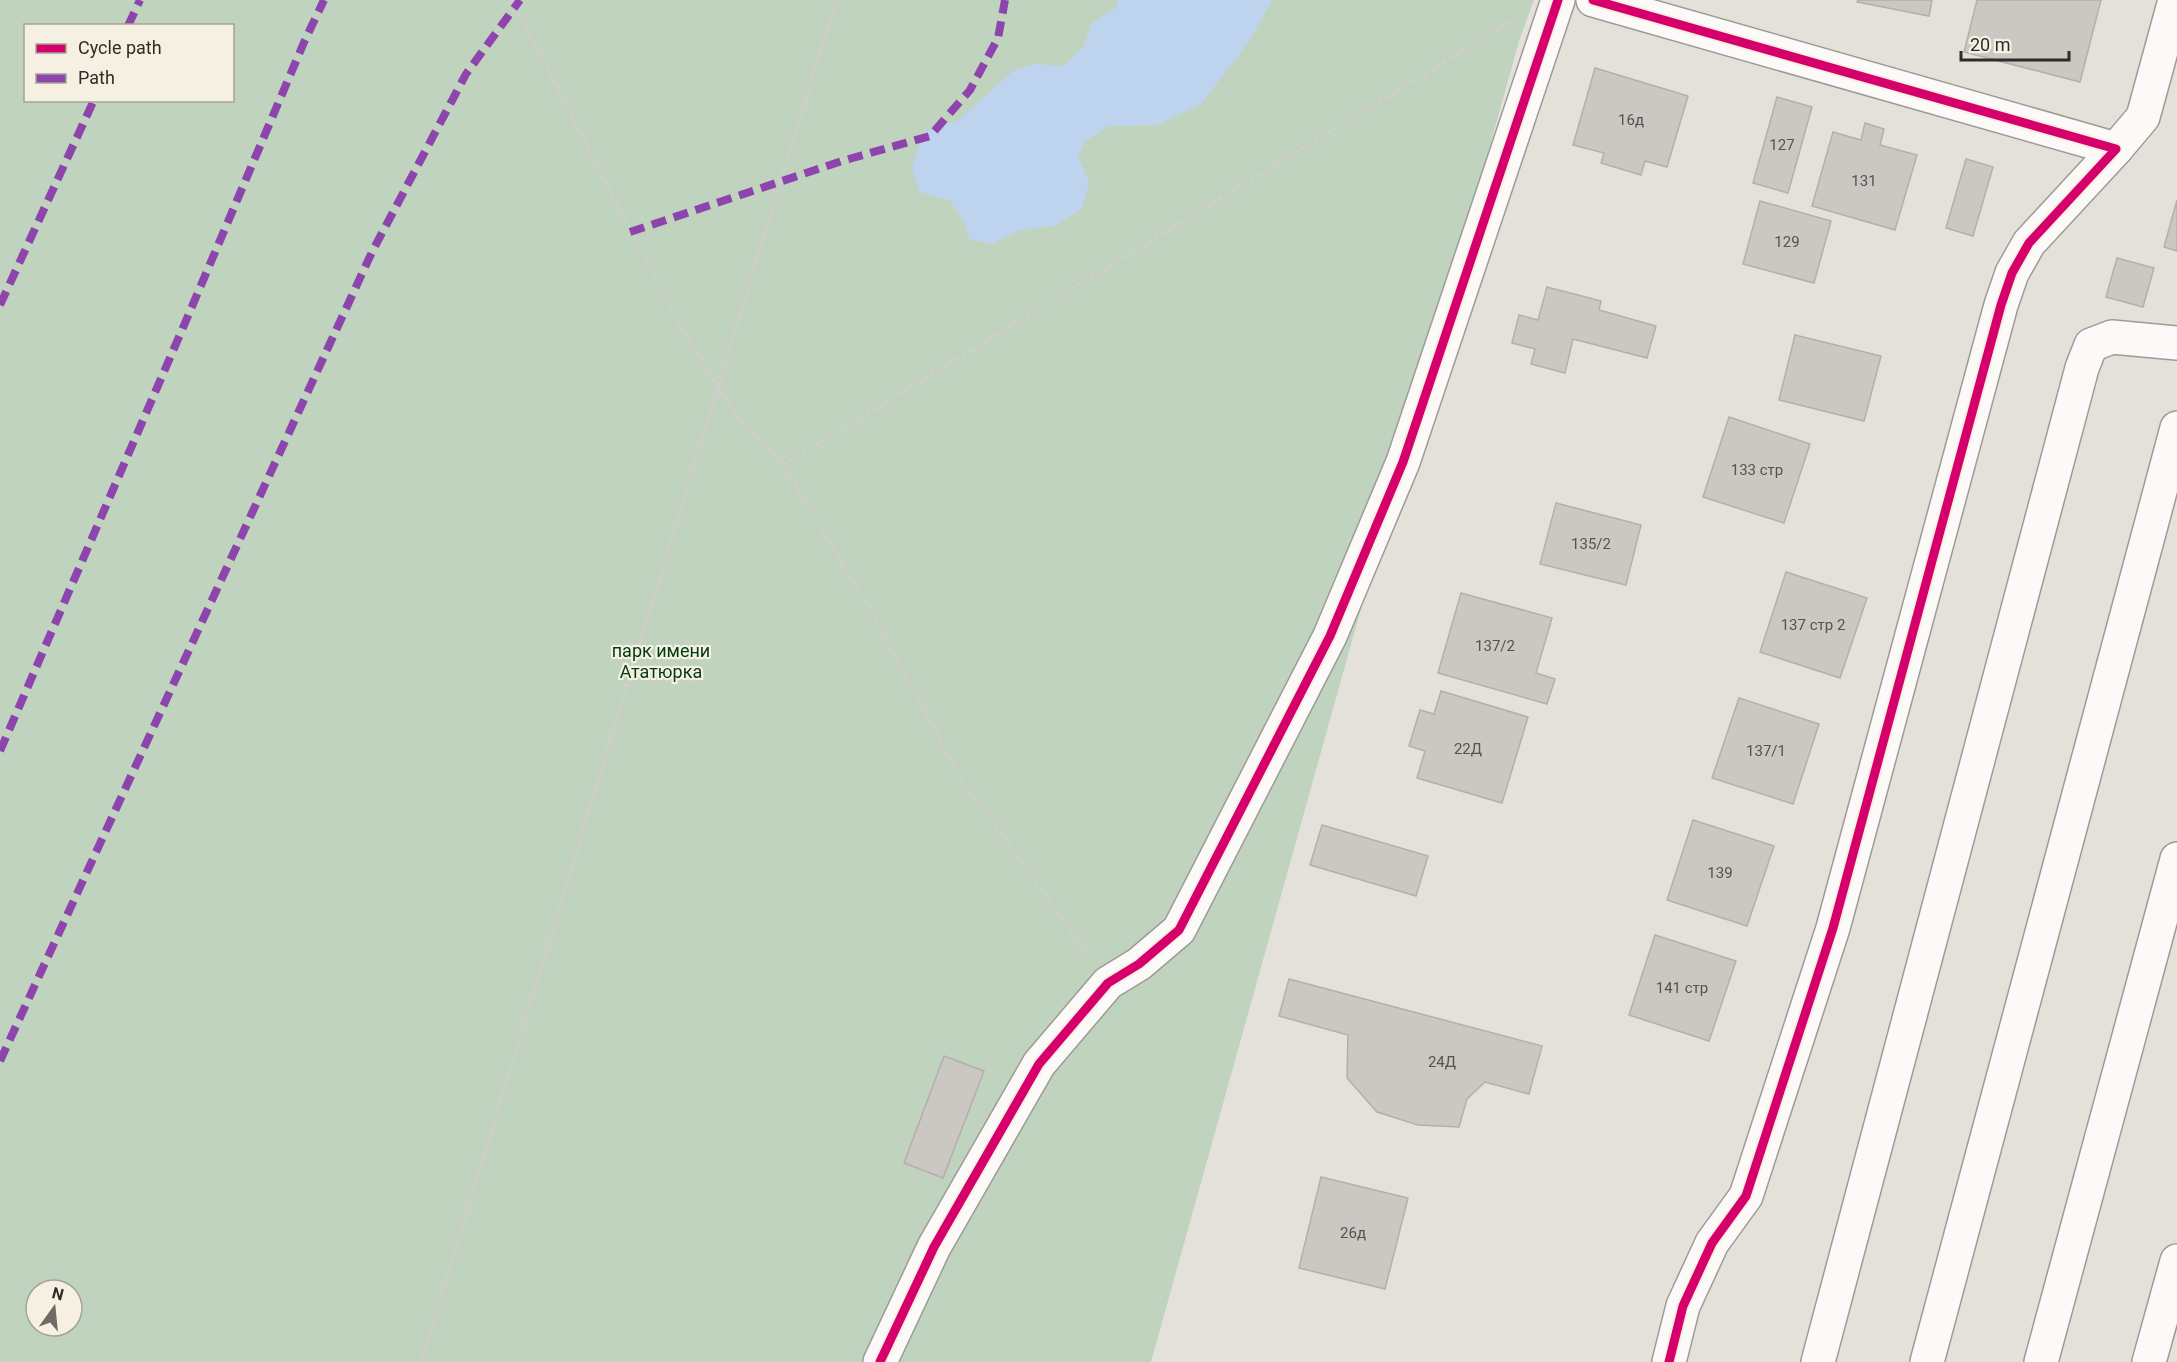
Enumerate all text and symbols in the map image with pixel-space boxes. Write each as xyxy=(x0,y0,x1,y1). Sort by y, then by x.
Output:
legend xyxy=(24,24,234,102)
scale bar xyxy=(1961,24,2069,62)
text: 20 m xyxy=(1970,34,2010,55)
text: Cycle path xyxy=(78,37,162,58)
text: Path xyxy=(78,67,115,88)
house number: 16д xyxy=(1618,111,1644,129)
house number: 127 xyxy=(1769,136,1795,154)
house number: 131 xyxy=(1851,172,1877,190)
house number: 129 xyxy=(1774,233,1800,251)
house number: 133 стр xyxy=(1731,461,1783,479)
house number: 135/2 xyxy=(1571,535,1611,553)
house number: 137 стр 2 xyxy=(1781,616,1845,634)
house number: 137/2 xyxy=(1475,637,1515,655)
park label: парк имени Ататюрка xyxy=(612,640,710,682)
house number: 22Д xyxy=(1454,740,1482,758)
house number: 137/1 xyxy=(1746,742,1786,760)
house number: 139 xyxy=(1707,864,1733,882)
house number: 141 стр xyxy=(1656,979,1708,997)
house number: 24Д xyxy=(1428,1053,1456,1071)
house number: 26д xyxy=(1340,1224,1366,1242)
north arrow xyxy=(24,1278,84,1338)
text: N xyxy=(50,1283,66,1305)

